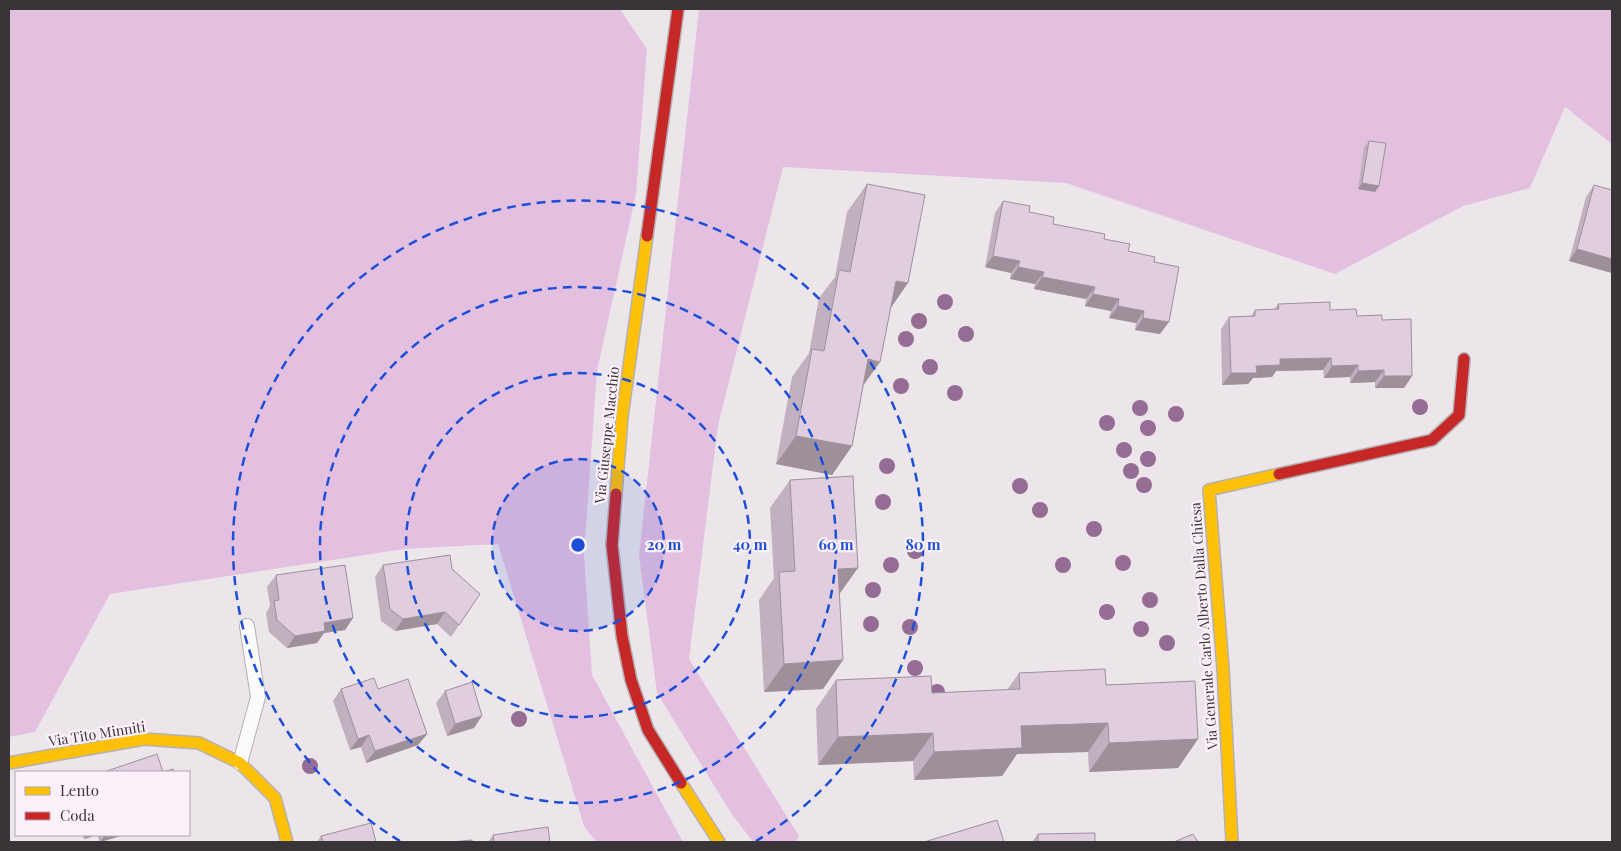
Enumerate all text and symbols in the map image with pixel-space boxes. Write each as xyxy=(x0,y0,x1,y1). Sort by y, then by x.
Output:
street label: Via Giuseppe Macchio xyxy=(590,365,623,505)
street label: Via Generale Carlo Alberto Dalla Chiesa xyxy=(1185,502,1222,751)
text: 20 m xyxy=(647,534,682,554)
text: 40 m xyxy=(733,534,768,554)
text: 60 m xyxy=(818,534,854,554)
text: 80 m xyxy=(905,534,941,554)
centre of rings xyxy=(569,536,587,554)
street label: Via Tito Minniti xyxy=(46,716,147,751)
legend xyxy=(15,771,190,836)
text: Lento xyxy=(60,780,99,800)
text: Coda xyxy=(60,805,95,825)

